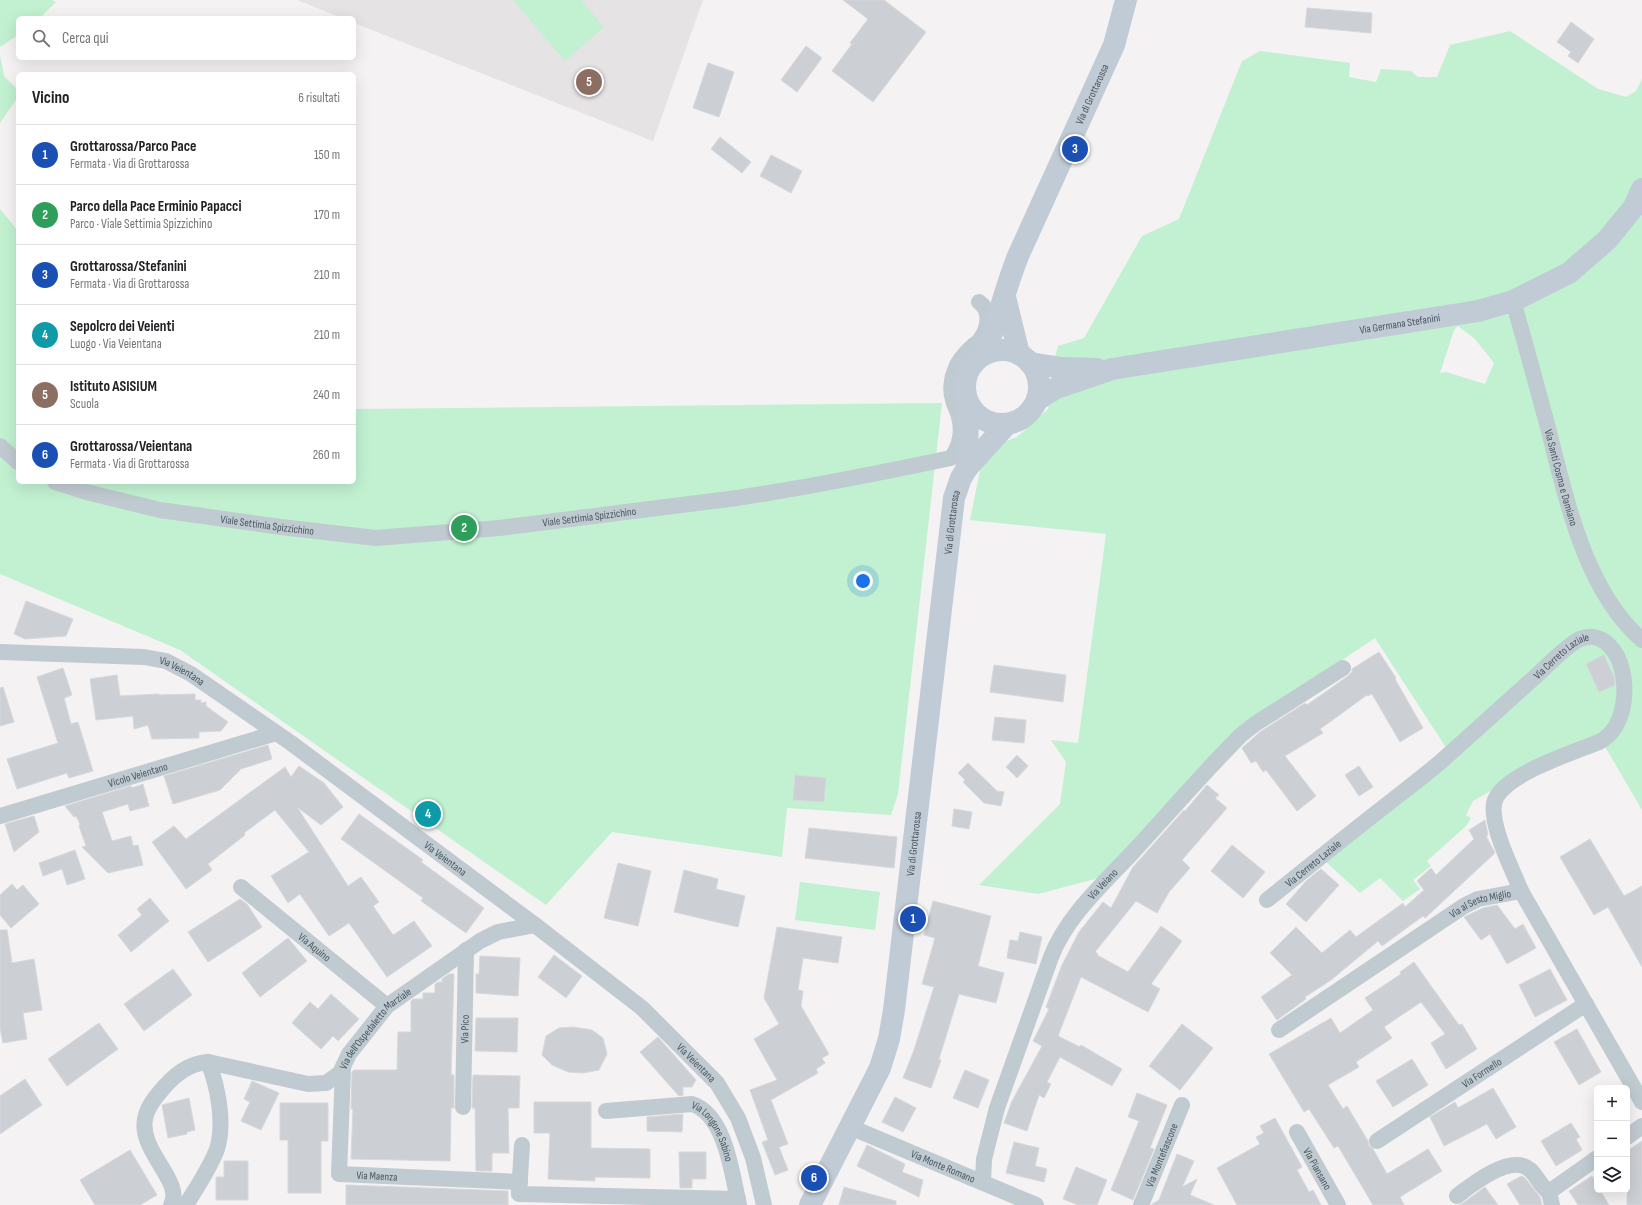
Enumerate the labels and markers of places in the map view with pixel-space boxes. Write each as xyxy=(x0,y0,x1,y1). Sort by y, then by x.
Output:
pin: 5 xyxy=(576,67,602,97)
pin: 3 xyxy=(1062,134,1088,164)
pin: 2 xyxy=(451,513,477,543)
pin: 4 xyxy=(415,799,441,829)
pin: 1 xyxy=(900,904,926,934)
pin: 6 xyxy=(801,1163,827,1193)

